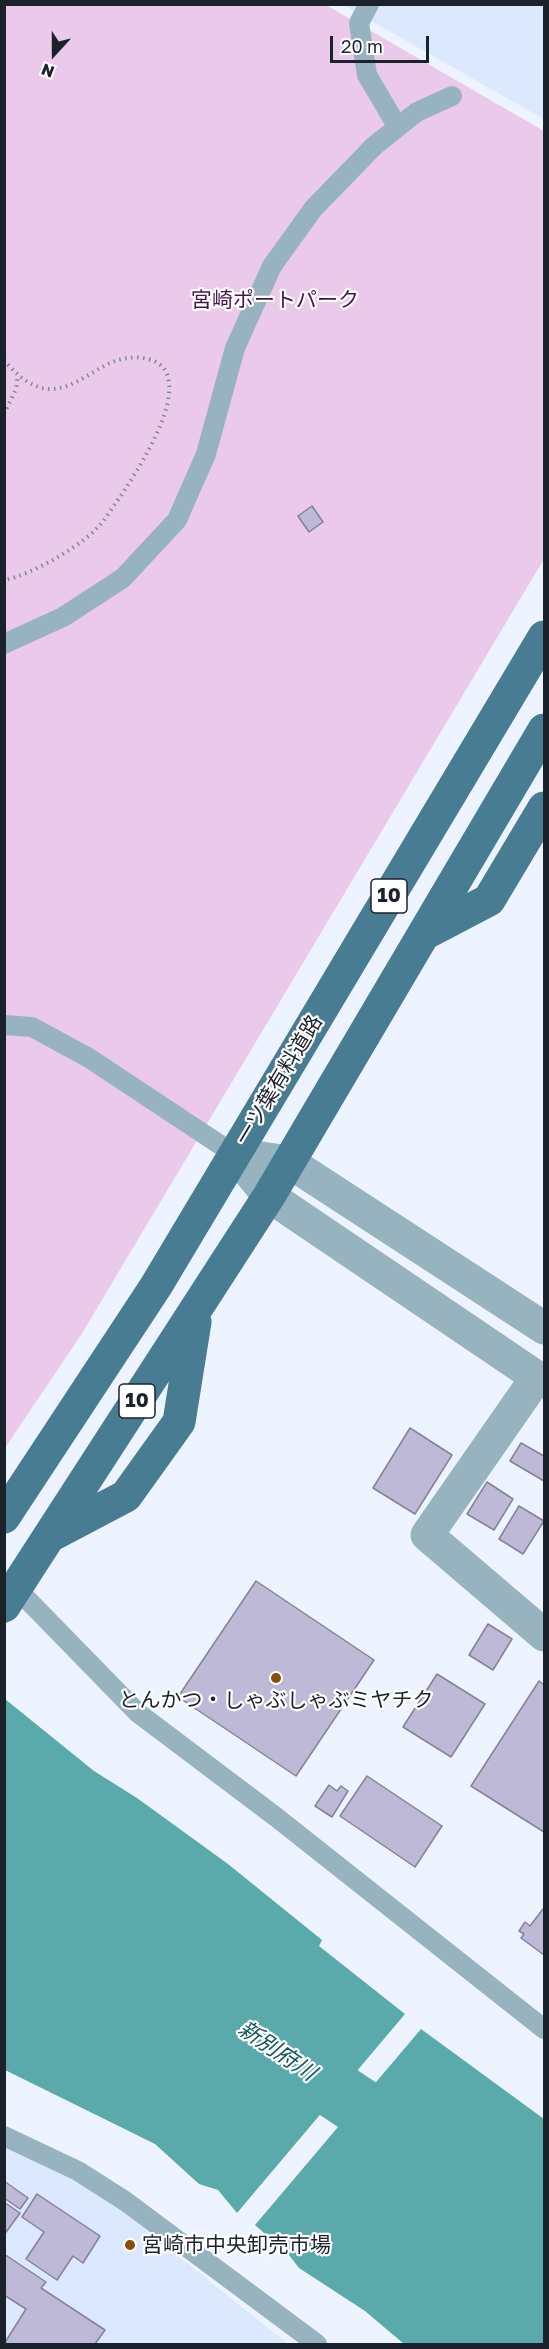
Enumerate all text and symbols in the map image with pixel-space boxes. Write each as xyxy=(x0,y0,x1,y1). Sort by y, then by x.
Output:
north arrow xyxy=(24,24,84,84)
scale bar xyxy=(333,24,432,62)
text: 20 m xyxy=(341,35,383,57)
text: N xyxy=(38,59,57,82)
park label: 宮崎ポートパーク xyxy=(191,287,359,313)
road number: 10 xyxy=(371,879,407,913)
street label: 一ツ葉有料道路 xyxy=(230,1011,328,1149)
road number: 10 xyxy=(119,1384,155,1418)
marker: とんかつ・しゃぶしゃぶミヤチク xyxy=(269,1671,283,1685)
place label: とんかつ・しゃぶしゃぶミヤチク xyxy=(119,1687,433,1713)
water label: 新別府川 xyxy=(233,2015,321,2087)
place label: 宮崎市中央卸売市場 xyxy=(142,2232,331,2258)
marker: 宮崎市中央卸売市場 xyxy=(123,2238,137,2252)

